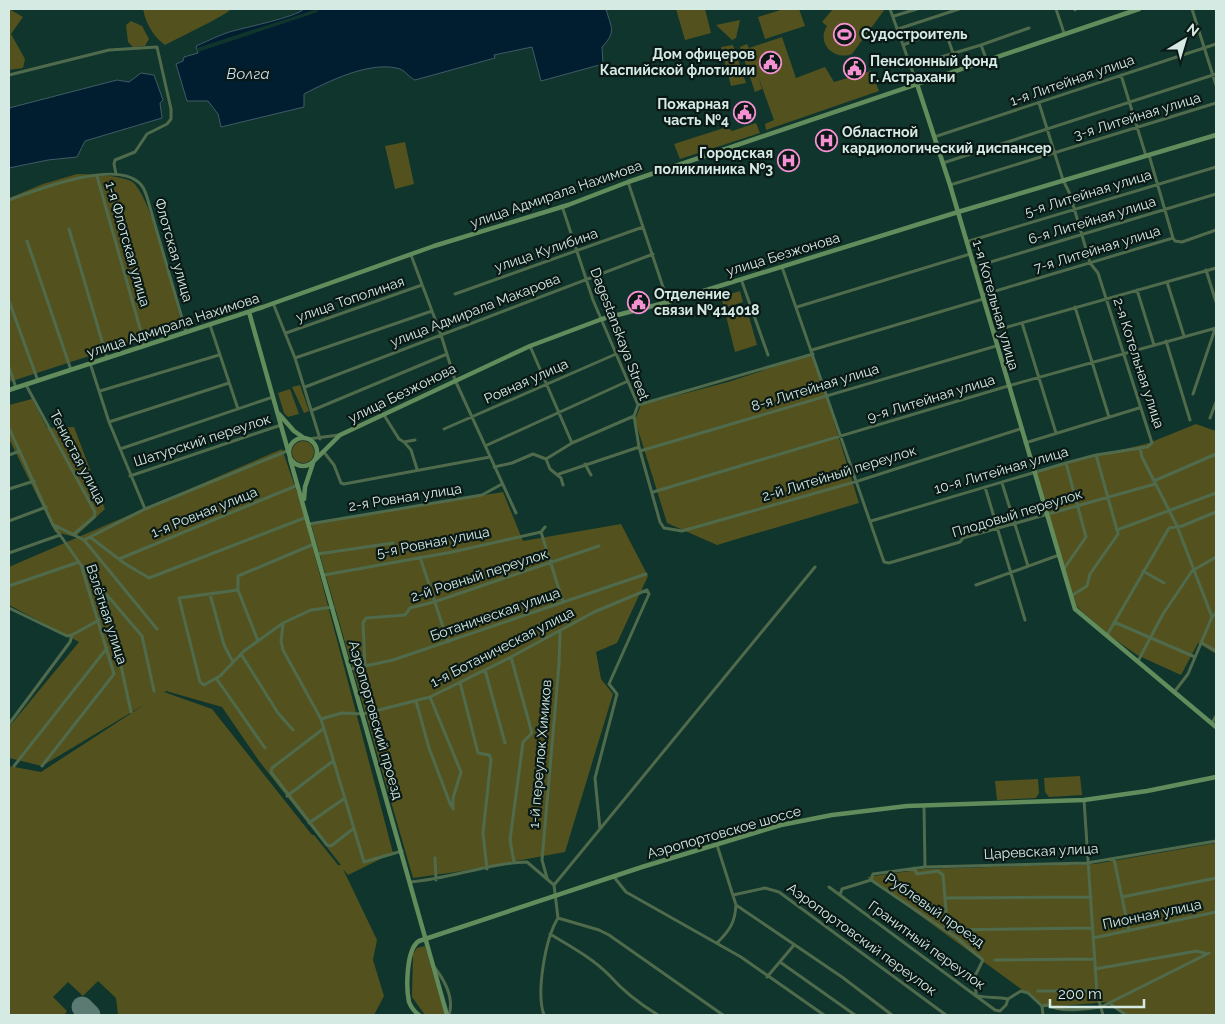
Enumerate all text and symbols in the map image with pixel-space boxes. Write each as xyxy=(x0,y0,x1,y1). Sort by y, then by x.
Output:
north arrow xyxy=(1160,15,1210,65)
text: N xyxy=(1184,20,1202,39)
sports icon: Судостроитель xyxy=(833,22,857,46)
place label: Судостроитель xyxy=(861,26,968,42)
place label: Дом офицеров Каспийской флотилии xyxy=(600,46,755,78)
public building icon: Дом офицеров Каспийской флотилии xyxy=(759,50,783,74)
street label: 1-я Литейная улица xyxy=(1008,51,1136,109)
place label: Пенсионный фонд г. Астрахани xyxy=(870,53,998,85)
public building icon: Пенсионный фонд г. Астрахани xyxy=(842,57,866,81)
water label: Волга xyxy=(227,65,269,83)
street label: 3-я Литейная улица xyxy=(1072,89,1202,143)
place label: Пожарная часть №4 xyxy=(657,96,729,128)
public building icon: Пожарная часть №4 xyxy=(733,100,757,124)
place label: Областной кардиологический диспансер xyxy=(842,124,1052,156)
hospital icon: Областной кардиологический диспансер xyxy=(814,128,838,152)
place label: Городская поликлиника №3 xyxy=(654,145,773,177)
hospital icon: Городская поликлиника №3 xyxy=(777,149,801,173)
street label: улица Адмирала Нахимова xyxy=(468,157,644,231)
street label: 5-я Литейная улица xyxy=(1023,166,1153,220)
street label: 1-я Флотская улица xyxy=(102,180,154,308)
street label: 6-я Литейная улица xyxy=(1026,193,1158,247)
street label: Флотская улица xyxy=(152,196,196,304)
street label: 7-я Литейная улица xyxy=(1032,222,1162,276)
street label: улица Кулибина xyxy=(492,225,600,275)
street label: улица Безжонова xyxy=(724,229,842,279)
street label: 1-я Котельная улица xyxy=(970,238,1022,372)
street label: Dagestanskaya Street xyxy=(587,265,653,403)
street label: улица Адмирала Макарова xyxy=(388,270,562,350)
street label: улица Тополиная xyxy=(294,273,406,325)
place label: Отделение связи №414018 xyxy=(654,286,760,318)
street label: улица Адмирала Нахимова xyxy=(85,290,261,360)
public building icon: Отделение связи №414018 xyxy=(626,290,650,314)
street label: 2-я Котельная улица xyxy=(1110,296,1168,430)
street label: Ровная улица xyxy=(481,355,571,407)
street label: улица Безжонова xyxy=(345,360,459,426)
street label: 8-я Литейная улица xyxy=(749,360,881,414)
street label: 9-я Литейная улица xyxy=(865,371,997,425)
street label: Тенистая улица xyxy=(47,407,109,507)
street label: Шатурский переулок xyxy=(132,410,272,470)
street label: 2-й Литейный переулок xyxy=(760,442,918,504)
street label: 10-я Литейная улица xyxy=(932,443,1070,497)
street label: 2-я Ровная улица xyxy=(347,480,463,514)
street label: 1-я Ровная улица xyxy=(149,483,259,541)
street label: Плодовый переулок xyxy=(950,486,1084,540)
street label: 5-я Ровная улица xyxy=(375,523,491,561)
street label: 2-й Ровный переулок xyxy=(408,545,550,605)
street label: Взлётная улица xyxy=(83,562,131,666)
street label: Ботаническая улица xyxy=(428,584,562,644)
street label: 1-я Ботаническая улица xyxy=(428,604,576,690)
street label: Аэропортовский проезд xyxy=(346,639,406,801)
street label: 1-й переулок Химиков xyxy=(526,679,554,829)
street label: Аэропортовское шоссе xyxy=(645,802,803,862)
street label: Царевская улица xyxy=(983,840,1099,862)
street label: Рублевый проезд xyxy=(882,870,988,950)
street label: Аэропортовский переулок xyxy=(784,879,940,999)
street label: Пионная улица xyxy=(1101,896,1203,932)
street label: Гранитный переулок xyxy=(866,897,988,993)
scale bar xyxy=(1050,976,1144,1008)
text: 200 m xyxy=(1058,985,1102,1003)

